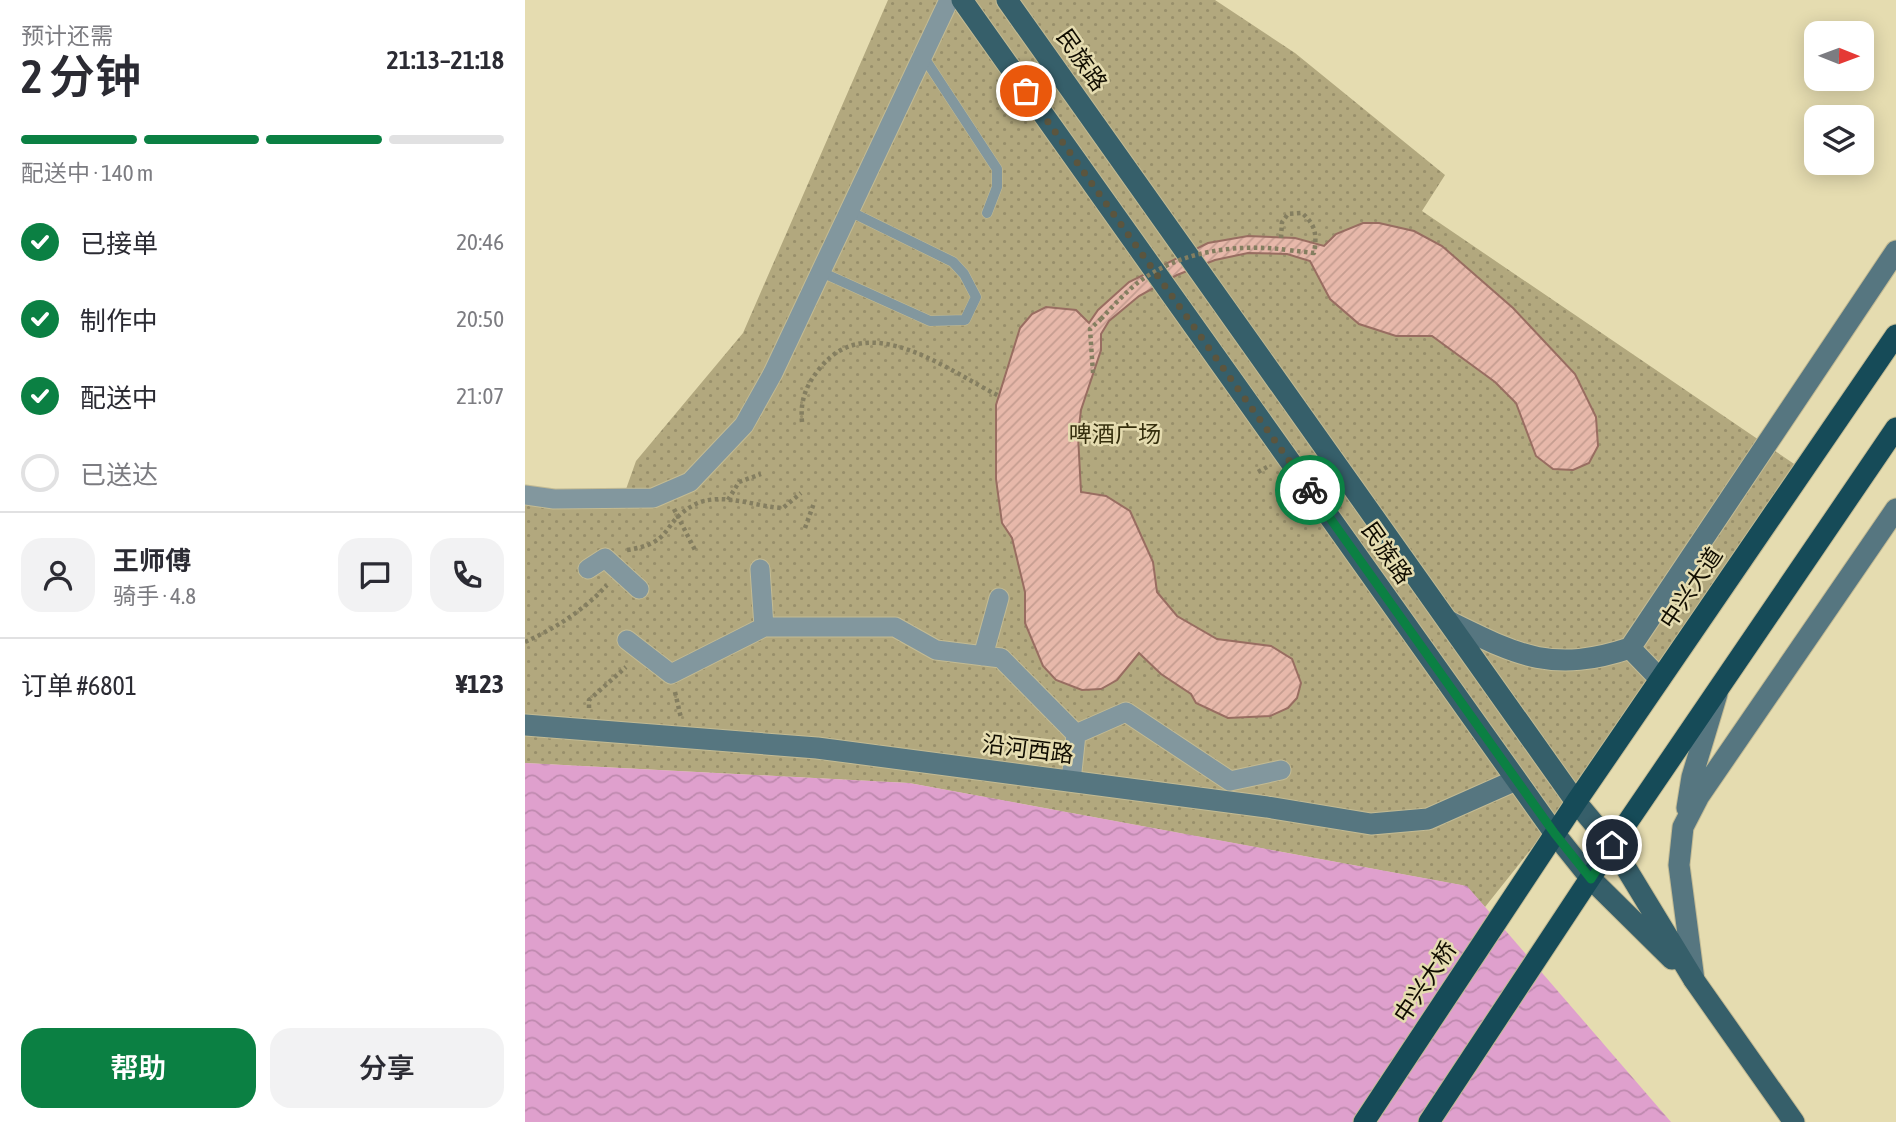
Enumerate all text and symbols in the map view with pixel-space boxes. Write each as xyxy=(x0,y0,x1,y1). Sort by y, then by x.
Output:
north arrow xyxy=(1804,21,1874,91)
map controls xyxy=(1804,21,1874,175)
text: 预计还需 xyxy=(21,23,113,49)
street label: 民族路 xyxy=(1052,24,1112,96)
text: 21:13–21:18 xyxy=(387,45,504,75)
text: 2 分钟 xyxy=(21,50,141,103)
pin xyxy=(996,61,1056,121)
icon: bag xyxy=(1007,72,1045,110)
button: layers xyxy=(1804,105,1874,175)
text: 配送中 · 140 m xyxy=(21,160,153,186)
icon: check xyxy=(21,223,59,261)
text: 已接单 xyxy=(80,229,158,259)
text: 20:46 xyxy=(456,229,504,255)
icon: check xyxy=(21,300,59,338)
text: 制作中 xyxy=(80,306,158,336)
text: 20:50 xyxy=(456,306,504,332)
icon: check xyxy=(21,377,59,415)
text: 配送中 xyxy=(80,383,158,413)
text: 21:07 xyxy=(456,383,504,409)
park label: 啤酒广场 xyxy=(1069,421,1161,447)
courier xyxy=(1275,455,1345,525)
text: 已送达 xyxy=(80,460,158,490)
icon: bike xyxy=(1291,471,1329,509)
street label: 民族路 xyxy=(1357,517,1417,589)
button: person xyxy=(21,538,95,612)
button: chat xyxy=(338,538,412,612)
button: phone xyxy=(430,538,504,612)
street label: 中兴大道 xyxy=(1654,543,1728,633)
text: 王师傅 xyxy=(113,546,191,576)
text: 骑手 · 4.8 xyxy=(113,583,196,609)
text: ¥123 xyxy=(456,669,504,699)
text: 订单 #6801 xyxy=(21,671,137,701)
street label: 沿河西路 xyxy=(981,730,1075,768)
pin xyxy=(1582,815,1642,875)
icon: home xyxy=(1593,826,1631,864)
street label: 中兴大桥 xyxy=(1388,937,1462,1027)
button: 帮助 xyxy=(21,1028,256,1108)
button: 分享 xyxy=(270,1028,504,1108)

